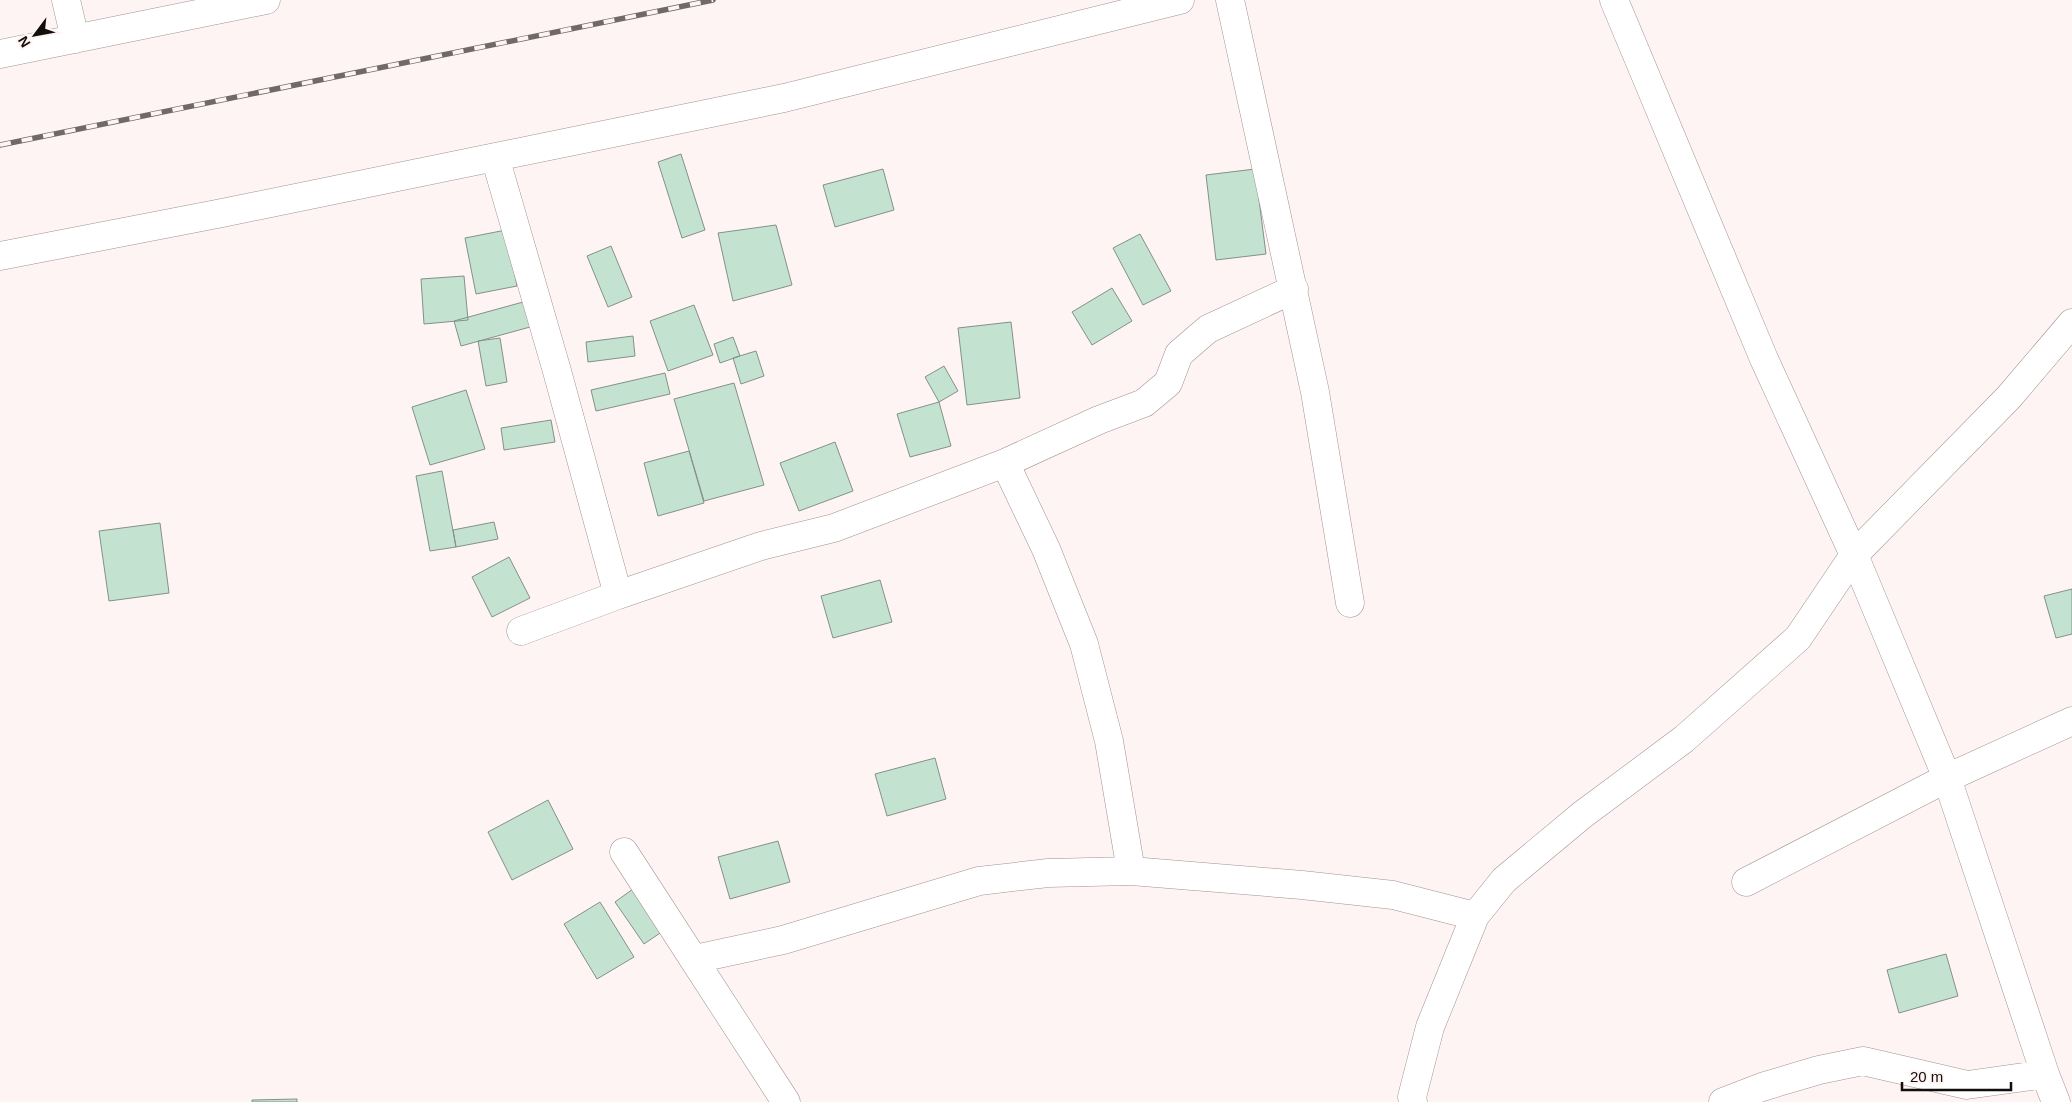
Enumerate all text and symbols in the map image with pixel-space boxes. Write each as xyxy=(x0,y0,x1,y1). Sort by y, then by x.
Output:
north arrow xyxy=(10,10,60,60)
text: N xyxy=(15,33,33,50)
scale bar xyxy=(1902,1060,2011,1092)
text: 20 m xyxy=(1910,1068,1943,1085)

